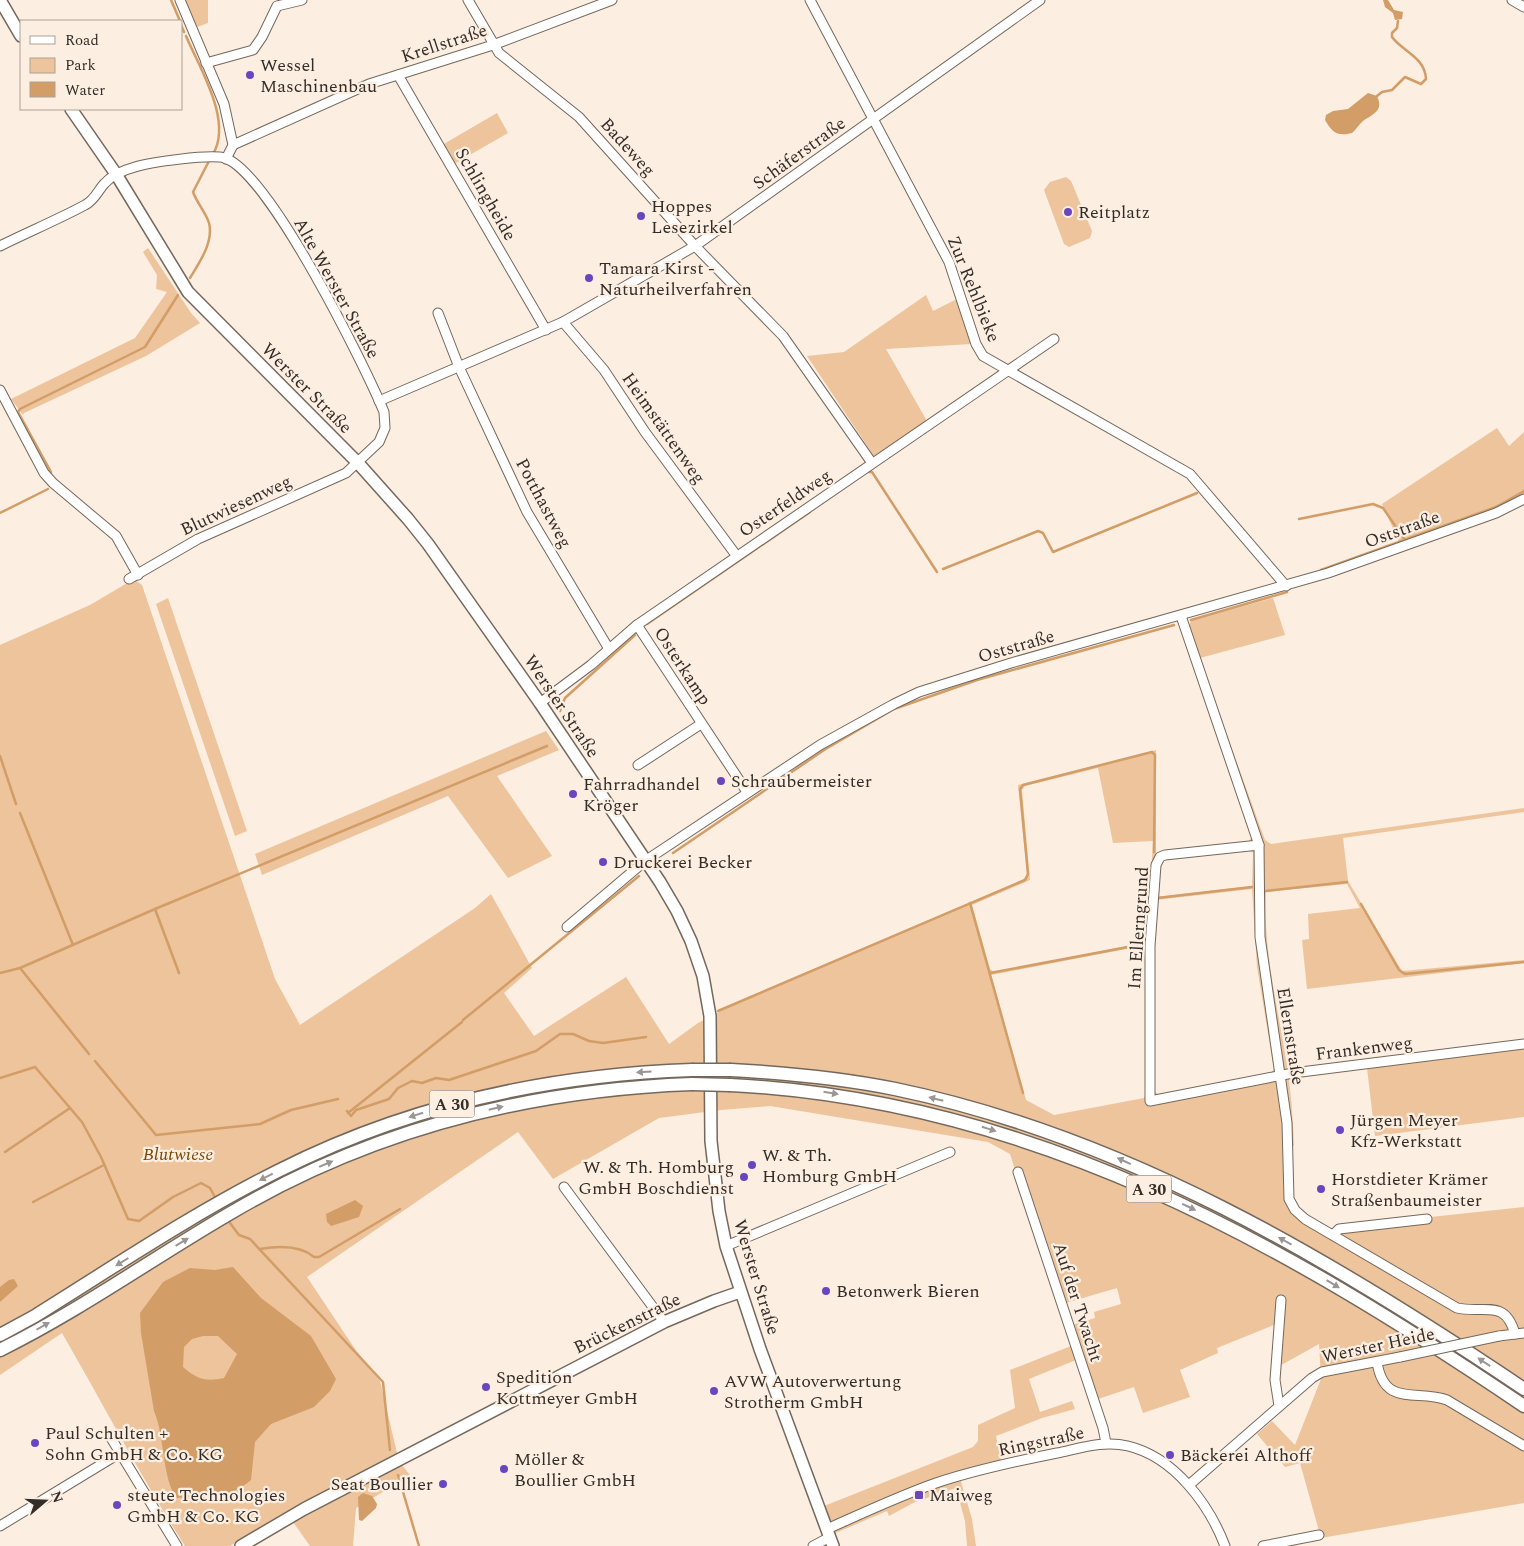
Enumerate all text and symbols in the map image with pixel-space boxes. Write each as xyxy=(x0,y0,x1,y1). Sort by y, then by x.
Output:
street label: Krellstraße xyxy=(398,17,491,70)
legend xyxy=(20,20,182,110)
text: Road xyxy=(65,29,99,52)
place label: Wessel Maschinenbau xyxy=(260,52,377,100)
text: Park xyxy=(65,54,96,77)
marker: Wessel Maschinenbau xyxy=(244,69,256,81)
text: Water xyxy=(65,79,105,102)
street label: Schäferstraße xyxy=(747,110,851,196)
street label: Badeweg xyxy=(594,112,662,183)
street label: Schlingheide xyxy=(448,143,523,246)
place label: Hoppes Lesezirkel xyxy=(651,193,733,241)
place label: Reitplatz xyxy=(1078,199,1150,226)
marker: Reitplatz xyxy=(1062,206,1074,218)
marker: Hoppes Lesezirkel xyxy=(635,210,647,222)
street label: Alte Werster Straße xyxy=(287,213,387,364)
street label: Zur Rehlbieke xyxy=(940,232,1007,346)
place label: Tamara Kirst - Naturheilverfahren xyxy=(599,255,752,303)
marker: Tamara Kirst - Naturheilverfahren xyxy=(583,272,595,284)
street label: Werster Straße xyxy=(255,337,358,440)
street label: Heimstättenweg xyxy=(615,367,712,490)
street label: Potthastweg xyxy=(508,453,579,553)
street label: Osterfeldweg xyxy=(733,462,837,544)
street label: Blutwiesenweg xyxy=(176,468,296,543)
street label: Oststraße xyxy=(1361,503,1444,556)
street label: Osterkamp xyxy=(647,622,718,711)
street label: Oststraße xyxy=(975,623,1058,670)
street label: Werster Straße xyxy=(517,649,606,763)
place label: Schraubermeister xyxy=(731,768,872,795)
place label: Fahrradhandel Kröger xyxy=(583,771,700,819)
marker: Schraubermeister xyxy=(715,775,727,787)
marker: Fahrradhandel Kröger xyxy=(567,788,579,800)
place label: Druckerei Becker xyxy=(613,849,752,876)
marker: Druckerei Becker xyxy=(597,856,609,868)
street label: Im Ellerngrund xyxy=(1121,866,1156,990)
street label: Ellernstraße xyxy=(1269,985,1312,1087)
street label: Frankenweg xyxy=(1314,1029,1414,1068)
one-way arrow xyxy=(635,1068,651,1076)
road number: A 30 xyxy=(430,1090,474,1118)
one-way arrow xyxy=(823,1090,839,1098)
one-way arrow xyxy=(929,1095,944,1103)
one-way arrow xyxy=(489,1104,504,1112)
place label: Jürgen Meyer Kfz-Werkstatt xyxy=(1350,1107,1462,1155)
one-way arrow xyxy=(408,1111,423,1119)
marker: Jürgen Meyer Kfz-Werkstatt xyxy=(1334,1124,1346,1136)
one-way arrow xyxy=(982,1125,997,1133)
park label: Blutwiese xyxy=(143,1141,213,1168)
place label: W. & Th. Homburg GmbH xyxy=(762,1142,897,1190)
place label: W. & Th. Homburg GmbH Boschdienst xyxy=(578,1154,734,1202)
one-way arrow xyxy=(1117,1157,1131,1165)
marker: W. & Th. Homburg GmbH xyxy=(746,1159,758,1171)
one-way arrow xyxy=(319,1160,333,1168)
place label: Horstdieter Krämer Straßenbaumeister xyxy=(1331,1166,1488,1214)
marker: W. & Th. Homburg GmbH Boschdienst xyxy=(738,1171,750,1183)
one-way arrow xyxy=(259,1173,273,1181)
road number: A 30 xyxy=(1126,1176,1172,1202)
marker: Horstdieter Krämer Straßenbaumeister xyxy=(1315,1183,1327,1195)
one-way arrow xyxy=(1182,1204,1196,1212)
street label: Werster Straße xyxy=(726,1216,787,1338)
one-way arrow xyxy=(1278,1237,1291,1246)
one-way arrow xyxy=(175,1238,188,1247)
street label: Auf der Twacht xyxy=(1045,1239,1110,1365)
one-way arrow xyxy=(116,1257,129,1266)
place label: Betonwerk Bieren xyxy=(836,1278,980,1305)
one-way arrow xyxy=(1326,1280,1339,1289)
marker: Betonwerk Bieren xyxy=(820,1285,832,1297)
street label: Brückenstraße xyxy=(569,1286,685,1361)
street label: Werster Heide xyxy=(1319,1320,1437,1371)
one-way arrow xyxy=(35,1322,50,1330)
one-way arrow xyxy=(1477,1357,1490,1366)
place label: Spedition Kottmeyer GmbH xyxy=(496,1364,638,1412)
place label: AVW Autoverwertung Strotherm GmbH xyxy=(724,1368,901,1416)
marker: Spedition Kottmeyer GmbH xyxy=(480,1381,492,1393)
marker: AVW Autoverwertung Strotherm GmbH xyxy=(708,1385,720,1397)
street label: Ringstraße xyxy=(996,1419,1087,1464)
place label: Paul Schulten + Sohn GmbH & Co. KG xyxy=(45,1420,223,1468)
marker: Paul Schulten + Sohn GmbH & Co. KG xyxy=(29,1437,41,1449)
place label: Bäckerei Althoff xyxy=(1180,1442,1313,1469)
place label: Möller & Boullier GmbH xyxy=(514,1446,636,1494)
marker: Bäckerei Althoff xyxy=(1164,1449,1176,1461)
marker: Möller & Boullier GmbH xyxy=(498,1463,510,1475)
place label: Seat Boullier xyxy=(331,1471,433,1498)
north arrow xyxy=(20,1476,70,1526)
marker: Seat Boullier xyxy=(437,1478,449,1490)
place label: steute Technologies GmbH & Co. KG xyxy=(127,1482,286,1530)
place label: Maiweg xyxy=(929,1482,993,1509)
text: N xyxy=(45,1488,69,1506)
marker: Maiweg xyxy=(913,1489,925,1501)
marker: steute Technologies GmbH & Co. KG xyxy=(111,1499,123,1511)

